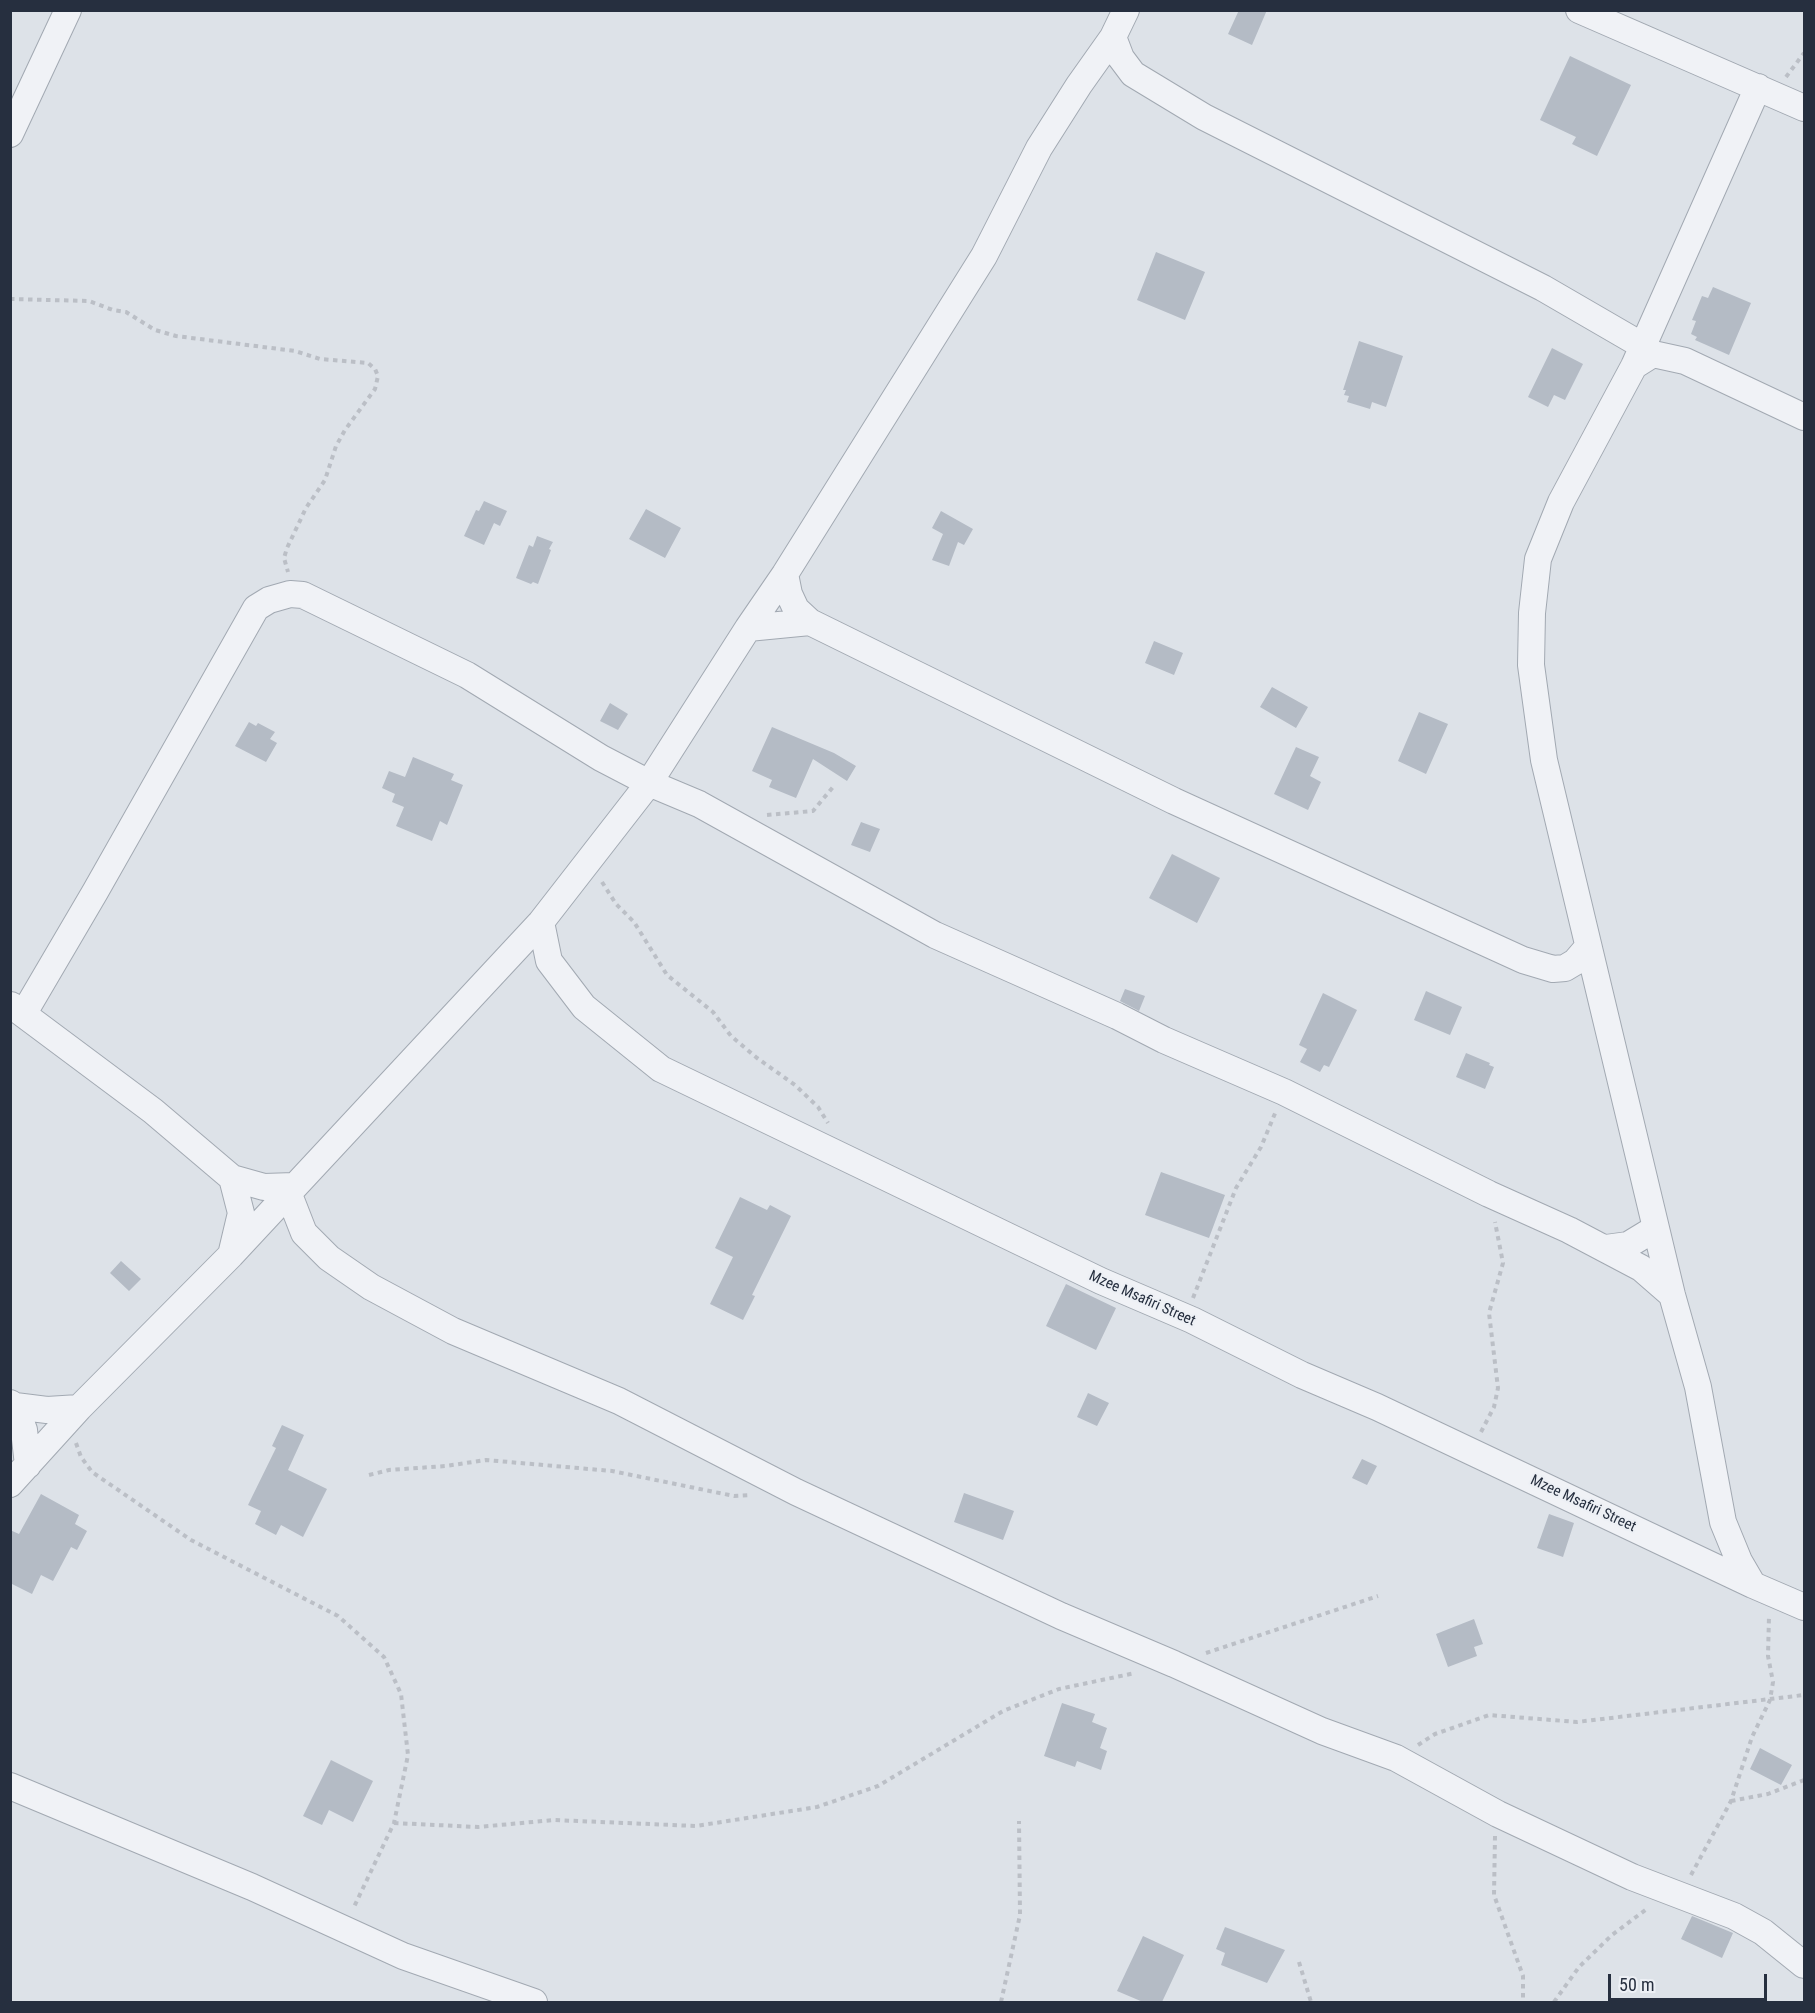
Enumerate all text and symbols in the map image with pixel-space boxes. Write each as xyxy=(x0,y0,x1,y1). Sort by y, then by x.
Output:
street label: Mzee Msafiri Street xyxy=(1086,1267,1198,1331)
street label: Mzee Msafiri Street xyxy=(1527,1472,1639,1536)
scale bar xyxy=(1611,1962,1770,2000)
text: 50 m xyxy=(1619,1974,1654,1995)

